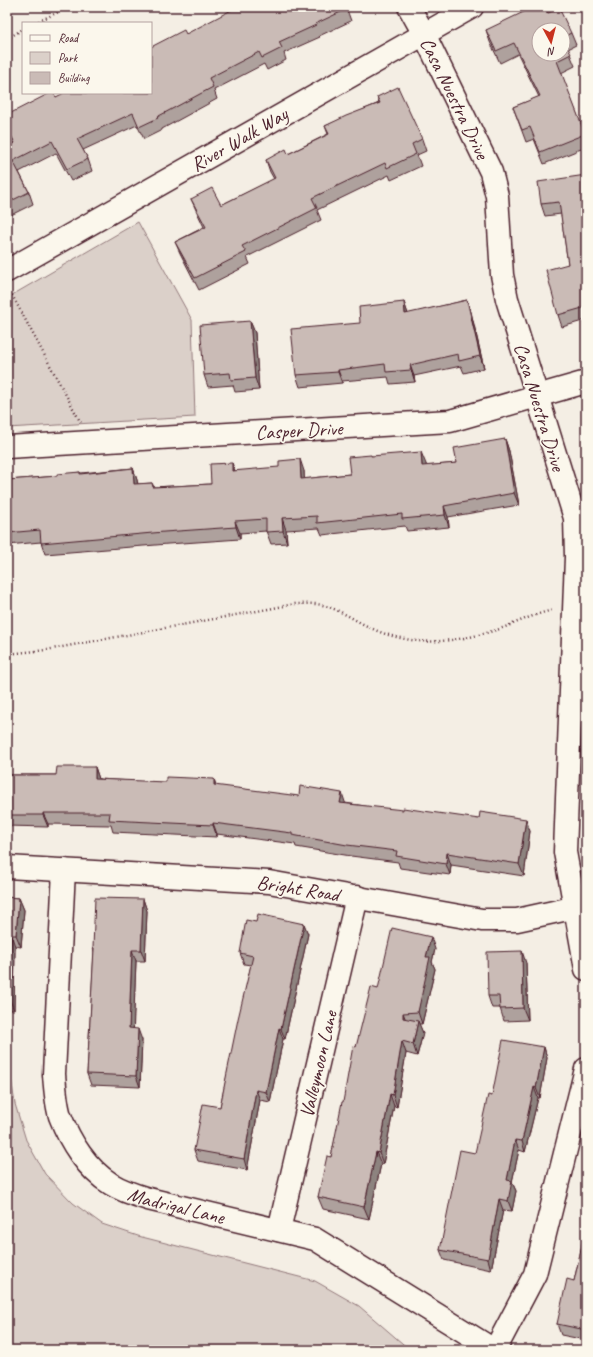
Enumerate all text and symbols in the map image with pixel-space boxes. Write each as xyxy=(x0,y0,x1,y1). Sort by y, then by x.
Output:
legend xyxy=(22,22,152,94)
north arrow xyxy=(531,22,571,62)
text: Road xyxy=(58,30,80,46)
street label: Casa Nuestra Drive xyxy=(414,33,495,164)
text: N xyxy=(546,45,556,60)
text: Park xyxy=(58,50,79,66)
text: Building xyxy=(58,70,90,86)
street label: River Walk Way xyxy=(186,101,293,177)
street label: Casa Nuestra Drive xyxy=(508,340,571,475)
street label: Casper Drive xyxy=(255,416,345,445)
street label: Bright Road xyxy=(255,870,344,908)
street label: Valleymoon Lane xyxy=(294,1007,343,1120)
street label: Madrigal Lane xyxy=(124,1181,228,1230)

